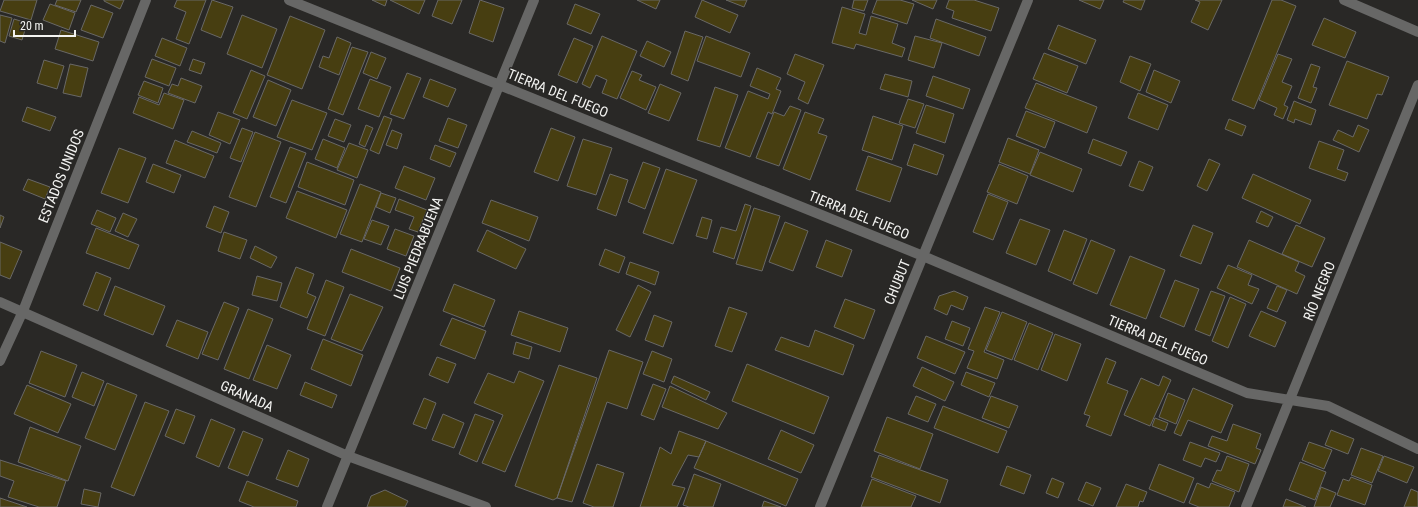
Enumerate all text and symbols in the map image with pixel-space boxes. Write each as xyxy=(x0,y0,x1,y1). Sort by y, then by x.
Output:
scale bar xyxy=(14,12,75,38)
text: 20 m xyxy=(20,19,44,33)
street label: TIERRA DEL FUEGO xyxy=(505,66,611,120)
street label: ESTADOS UNIDOS xyxy=(35,127,87,225)
street label: TIERRA DEL FUEGO xyxy=(806,188,912,242)
street label: LUIS PIEDRABUENA xyxy=(390,194,446,302)
street label: CHUBUT xyxy=(881,257,913,307)
street label: RÍO NEGRO xyxy=(1299,259,1338,323)
street label: TIERRA DEL FUEGO xyxy=(1106,312,1210,368)
street label: GRANADA xyxy=(218,377,276,415)

